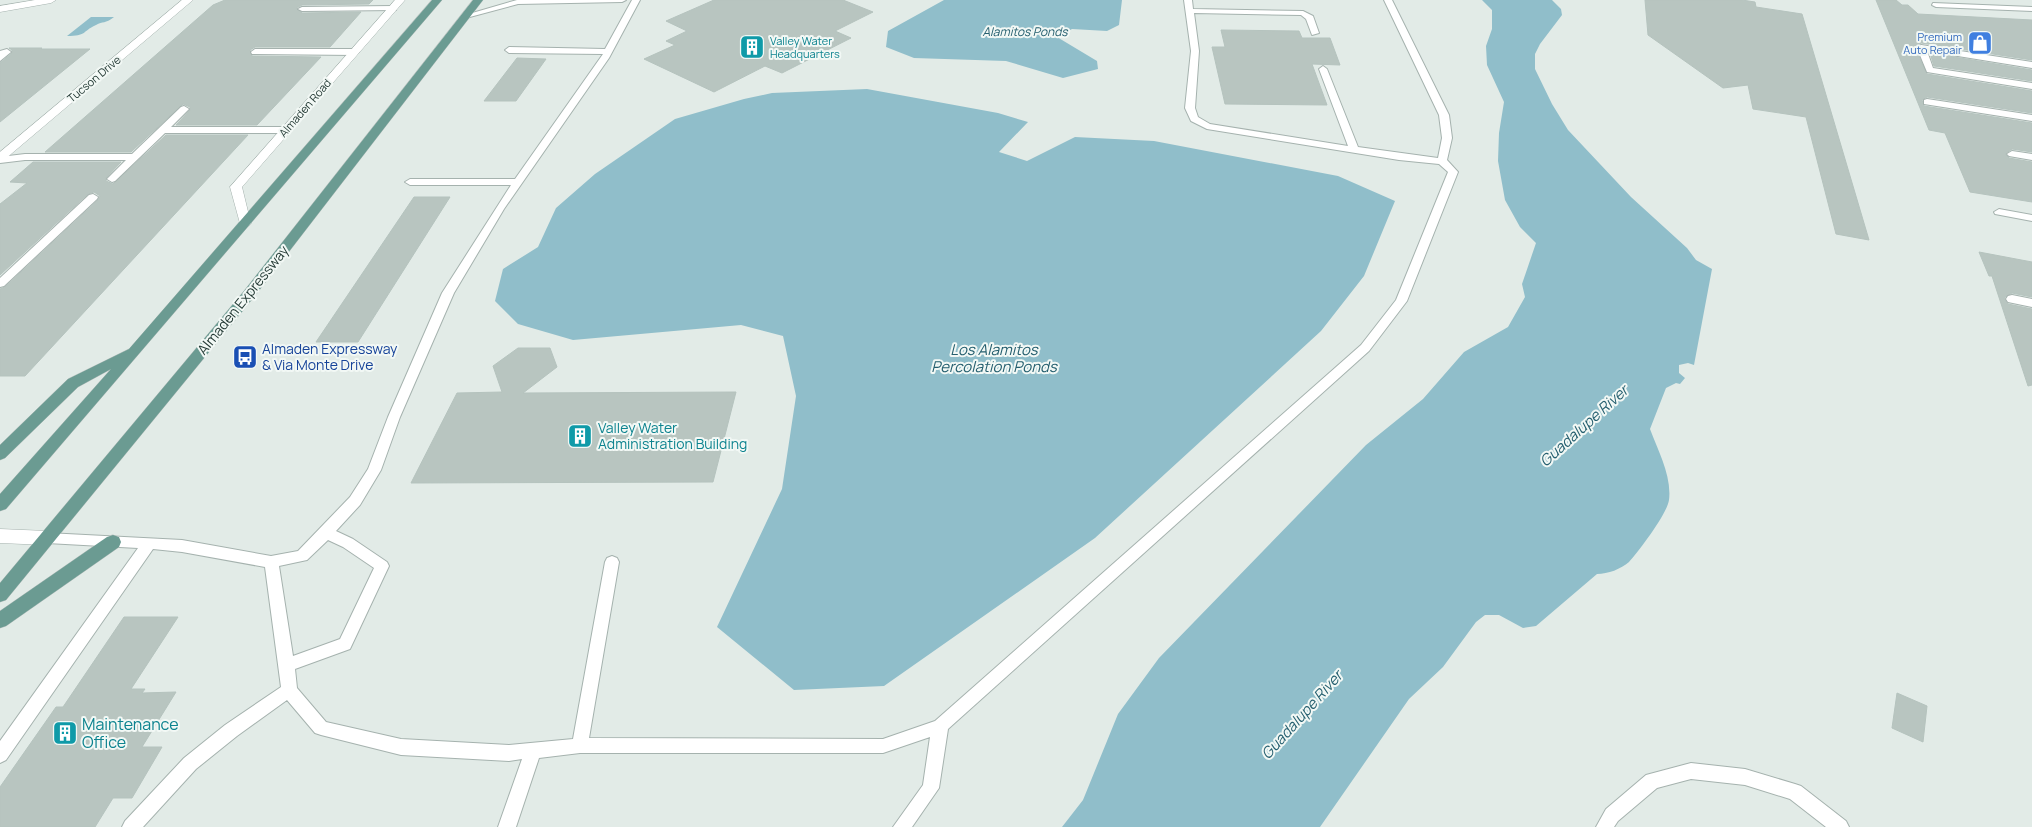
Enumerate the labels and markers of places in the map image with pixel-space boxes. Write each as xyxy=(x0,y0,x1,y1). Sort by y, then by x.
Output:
place label: Premium Auto Repair xyxy=(1903,29,1962,57)
shop icon: Premium Auto Repair xyxy=(1967,30,1993,56)
place label: Valley Water Headquarters xyxy=(770,33,840,61)
building icon: Valley Water Headquarters xyxy=(739,34,765,60)
place label: Almaden Expressway & Via Monte Drive xyxy=(262,339,398,374)
bus stop icon: Almaden Expressway & Via Monte Drive xyxy=(232,344,258,370)
place label: Valley Water Administration Building xyxy=(598,418,747,453)
building icon: Valley Water Administration Building xyxy=(567,423,593,449)
place label: Maintenance Office xyxy=(82,713,179,753)
building icon: Maintenance Office xyxy=(52,720,78,746)

